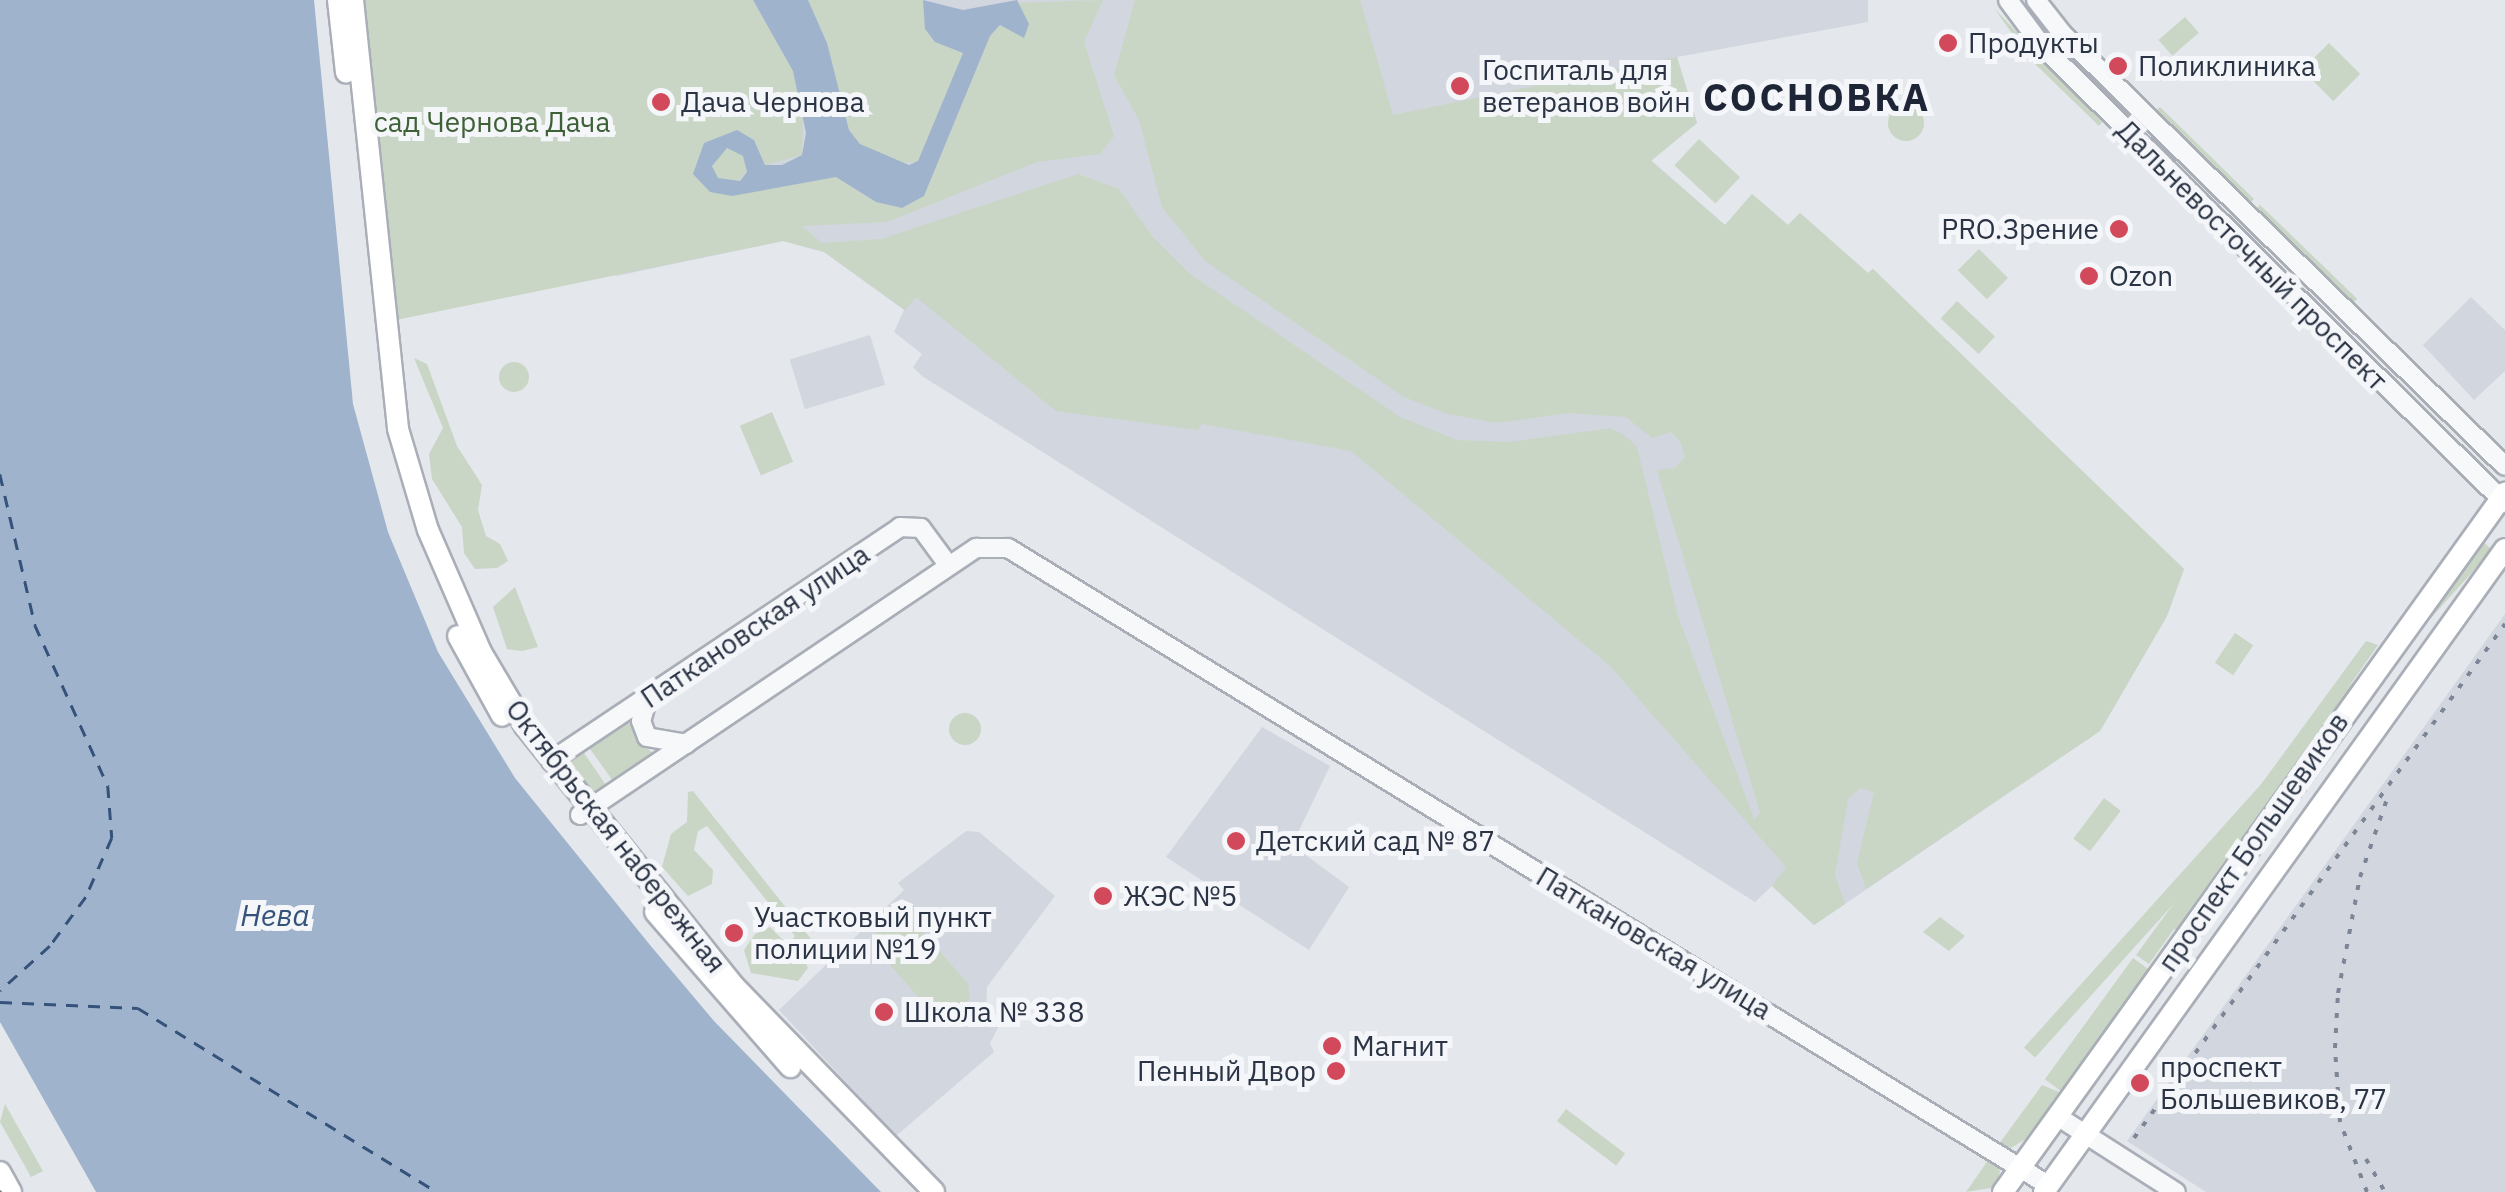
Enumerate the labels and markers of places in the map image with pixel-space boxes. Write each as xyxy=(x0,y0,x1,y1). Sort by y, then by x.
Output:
place label: Продукты xyxy=(1968,26,2099,60)
marker: Продукты xyxy=(1937,32,1959,54)
place label: Поликлиника xyxy=(2138,49,2316,83)
place label: Госпиталь для ветеранов войн xyxy=(1482,53,1691,119)
marker: Поликлиника xyxy=(2107,55,2129,77)
marker: Госпиталь для ветеранов войн xyxy=(1447,73,1473,99)
place label: Дача Чернова xyxy=(681,85,865,119)
marker: Дача Чернова xyxy=(650,91,672,113)
place label: PRO.Зрение xyxy=(1941,212,2099,246)
marker: PRO.Зрение xyxy=(2108,218,2130,240)
place label: Ozon xyxy=(2109,259,2173,293)
marker: Ozon xyxy=(2078,265,2100,287)
place label: Детский сад № 87 xyxy=(1256,824,1495,858)
marker: Детский сад № 87 xyxy=(1225,830,1247,852)
place label: ЖЭС №5 xyxy=(1123,879,1237,913)
marker: ЖЭС №5 xyxy=(1092,885,1114,907)
place label: Участковый пункт полиции №19 xyxy=(754,900,992,966)
marker: Участковый пункт полиции №19 xyxy=(723,922,745,944)
place label: Школа № 338 xyxy=(904,995,1084,1029)
marker: Школа № 338 xyxy=(873,1001,895,1023)
place label: Магнит xyxy=(1352,1029,1448,1063)
marker: Магнит xyxy=(1321,1035,1343,1057)
place label: проспект Большевиков, 77 xyxy=(2160,1050,2387,1116)
place label: Пенный Двор xyxy=(1137,1054,1316,1088)
marker: Пенный Двор xyxy=(1325,1060,1347,1082)
marker: проспект Большевиков, 77 xyxy=(2129,1072,2151,1094)

